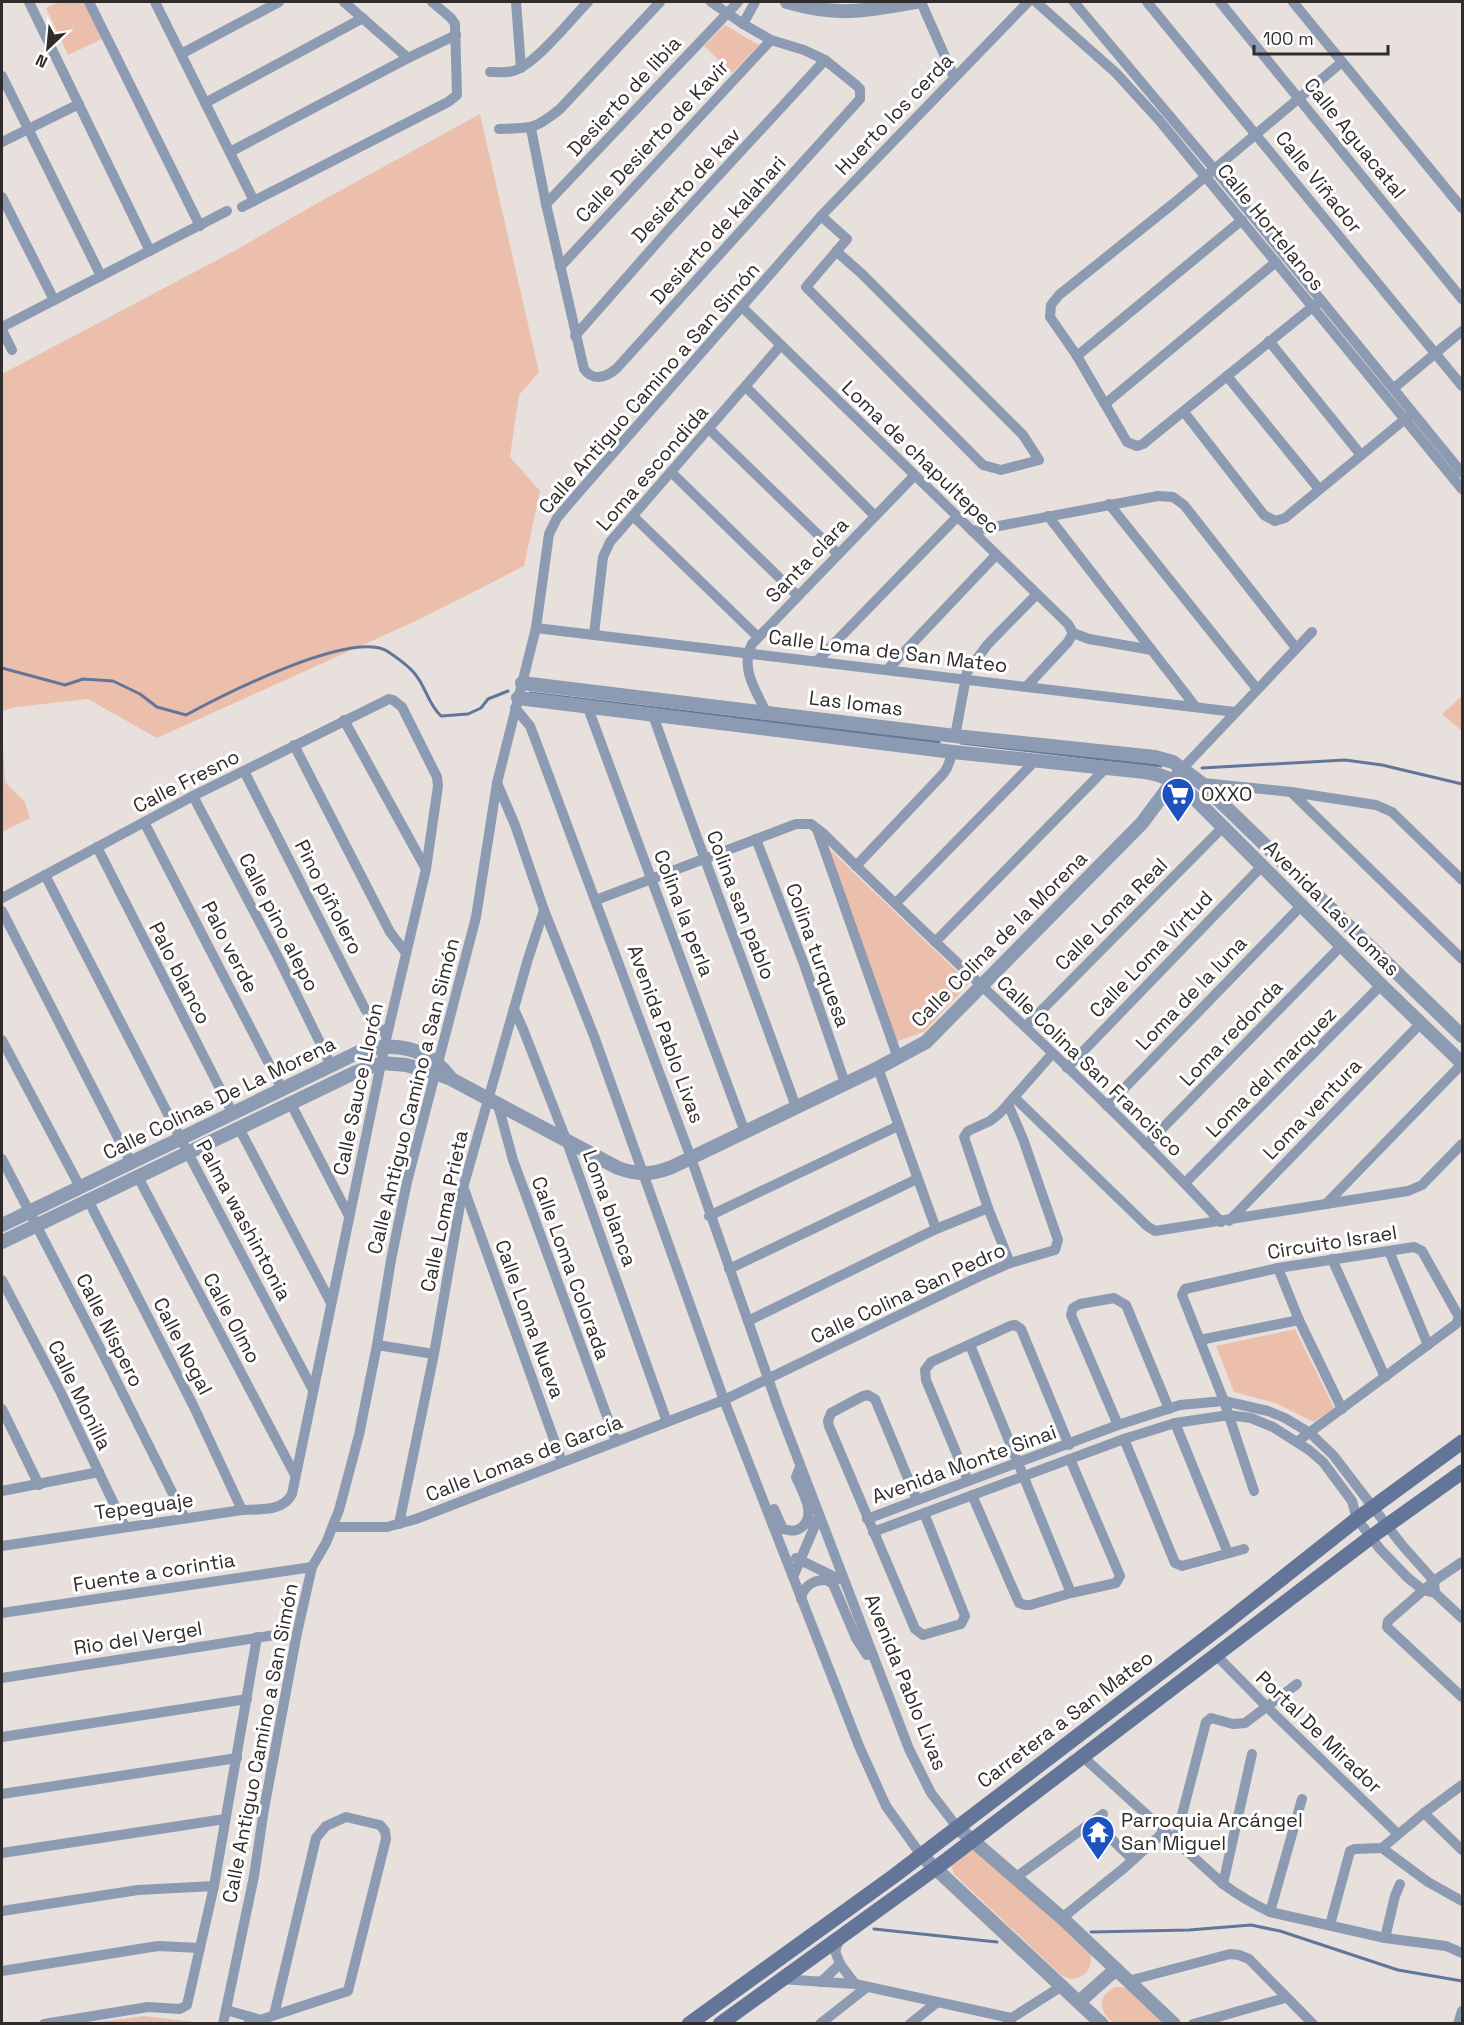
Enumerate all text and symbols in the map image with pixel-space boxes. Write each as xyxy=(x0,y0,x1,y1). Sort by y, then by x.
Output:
north arrow xyxy=(18,18,78,78)
scale bar xyxy=(1254,18,1388,56)
text: 100 m xyxy=(1263,27,1314,50)
street label: Desierto de libia xyxy=(562,30,686,162)
street label: Huerto los cerda xyxy=(829,48,959,180)
text: N xyxy=(32,49,51,73)
street label: Calle Desierto de Kavir xyxy=(570,54,734,228)
street label: Calle Aguacatal xyxy=(1298,72,1412,204)
street label: Desierto de kav xyxy=(626,122,746,248)
street label: Calle Viñador xyxy=(1270,125,1368,239)
street label: Desierto de kalahari xyxy=(645,150,791,310)
street label: Calle Hortelanos xyxy=(1212,158,1330,296)
street label: Calle Antiguo Camino a San Simón xyxy=(533,257,765,519)
street label: Loma de chapultepec xyxy=(836,375,1006,539)
street label: Loma escondida xyxy=(590,400,714,536)
street label: Santa clara xyxy=(760,512,854,608)
street label: Calle Loma de San Mateo xyxy=(767,623,1009,679)
street label: Las lomas xyxy=(808,684,904,722)
street label: Calle Fresno xyxy=(128,743,244,819)
supermarket icon: OXXO xyxy=(1160,776,1196,823)
place label: OXXO xyxy=(1201,781,1252,807)
street label: Colina san pablo xyxy=(701,827,781,983)
street label: Pino piñolero xyxy=(289,835,369,959)
street label: Avenida Las Lomas xyxy=(1259,835,1405,981)
street label: Calle Colina de la Morena xyxy=(905,845,1093,1033)
street label: Colina la perla xyxy=(648,846,720,980)
street label: Calle pino alepo xyxy=(233,848,325,996)
street label: Calle Loma Real xyxy=(1049,852,1173,976)
street label: Colina turquesa xyxy=(780,879,856,1031)
street label: Calle Loma Virtud xyxy=(1084,885,1218,1023)
street label: Palo verde xyxy=(196,897,264,997)
street label: Palo blanco xyxy=(143,917,217,1029)
street label: Loma de la luna xyxy=(1130,930,1252,1056)
street label: Calle Antiguo Camino a San Simón xyxy=(361,935,465,1257)
street label: Avenida Pablo Livas xyxy=(622,941,710,1127)
street label: Calle Colina San Francisco xyxy=(991,970,1189,1162)
street label: Loma redonda xyxy=(1174,974,1288,1092)
street label: Calle Sauce Llorón xyxy=(327,1000,389,1178)
street label: Loma del marquez xyxy=(1200,1001,1342,1143)
street label: Calle Colinas De La Morena xyxy=(98,1030,340,1166)
street label: Loma ventura xyxy=(1257,1053,1367,1165)
street label: Calle Loma Prieta xyxy=(414,1128,474,1294)
street label: Palma washintonia xyxy=(191,1135,297,1305)
street label: Loma blanca xyxy=(577,1146,643,1270)
street label: Calle Loma Colorada xyxy=(526,1173,616,1363)
street label: Circuito Israel xyxy=(1265,1219,1399,1265)
street label: Calle Loma Nueva xyxy=(489,1236,571,1402)
street label: Calle Colina San Pedro xyxy=(806,1236,1010,1350)
street label: Calle Olmo xyxy=(197,1268,267,1368)
street label: Calle Níspero xyxy=(70,1269,150,1391)
street label: Calle Nogal xyxy=(147,1293,219,1399)
street label: Calle Monilla xyxy=(42,1336,118,1454)
street label: Calle Lomas de García xyxy=(422,1408,626,1508)
street label: Avenida Monte Sinai xyxy=(868,1419,1060,1509)
street label: Tepeguaje xyxy=(93,1486,195,1526)
street label: Fuente a corintia xyxy=(71,1546,237,1598)
street label: Calle Antiguo Camino a San Simón xyxy=(216,1581,304,1905)
street label: Avenida Pablo Livas xyxy=(859,1590,953,1774)
street label: Rio del Vergel xyxy=(72,1615,204,1661)
street label: Carretera a San Mateo xyxy=(972,1644,1158,1794)
street label: Portal De Mirador xyxy=(1250,1665,1388,1799)
place label: Parroquia Arcángel San Miguel xyxy=(1121,1807,1303,1856)
temple icon: Parroquia Arcángel San Miguel xyxy=(1080,1814,1116,1861)

